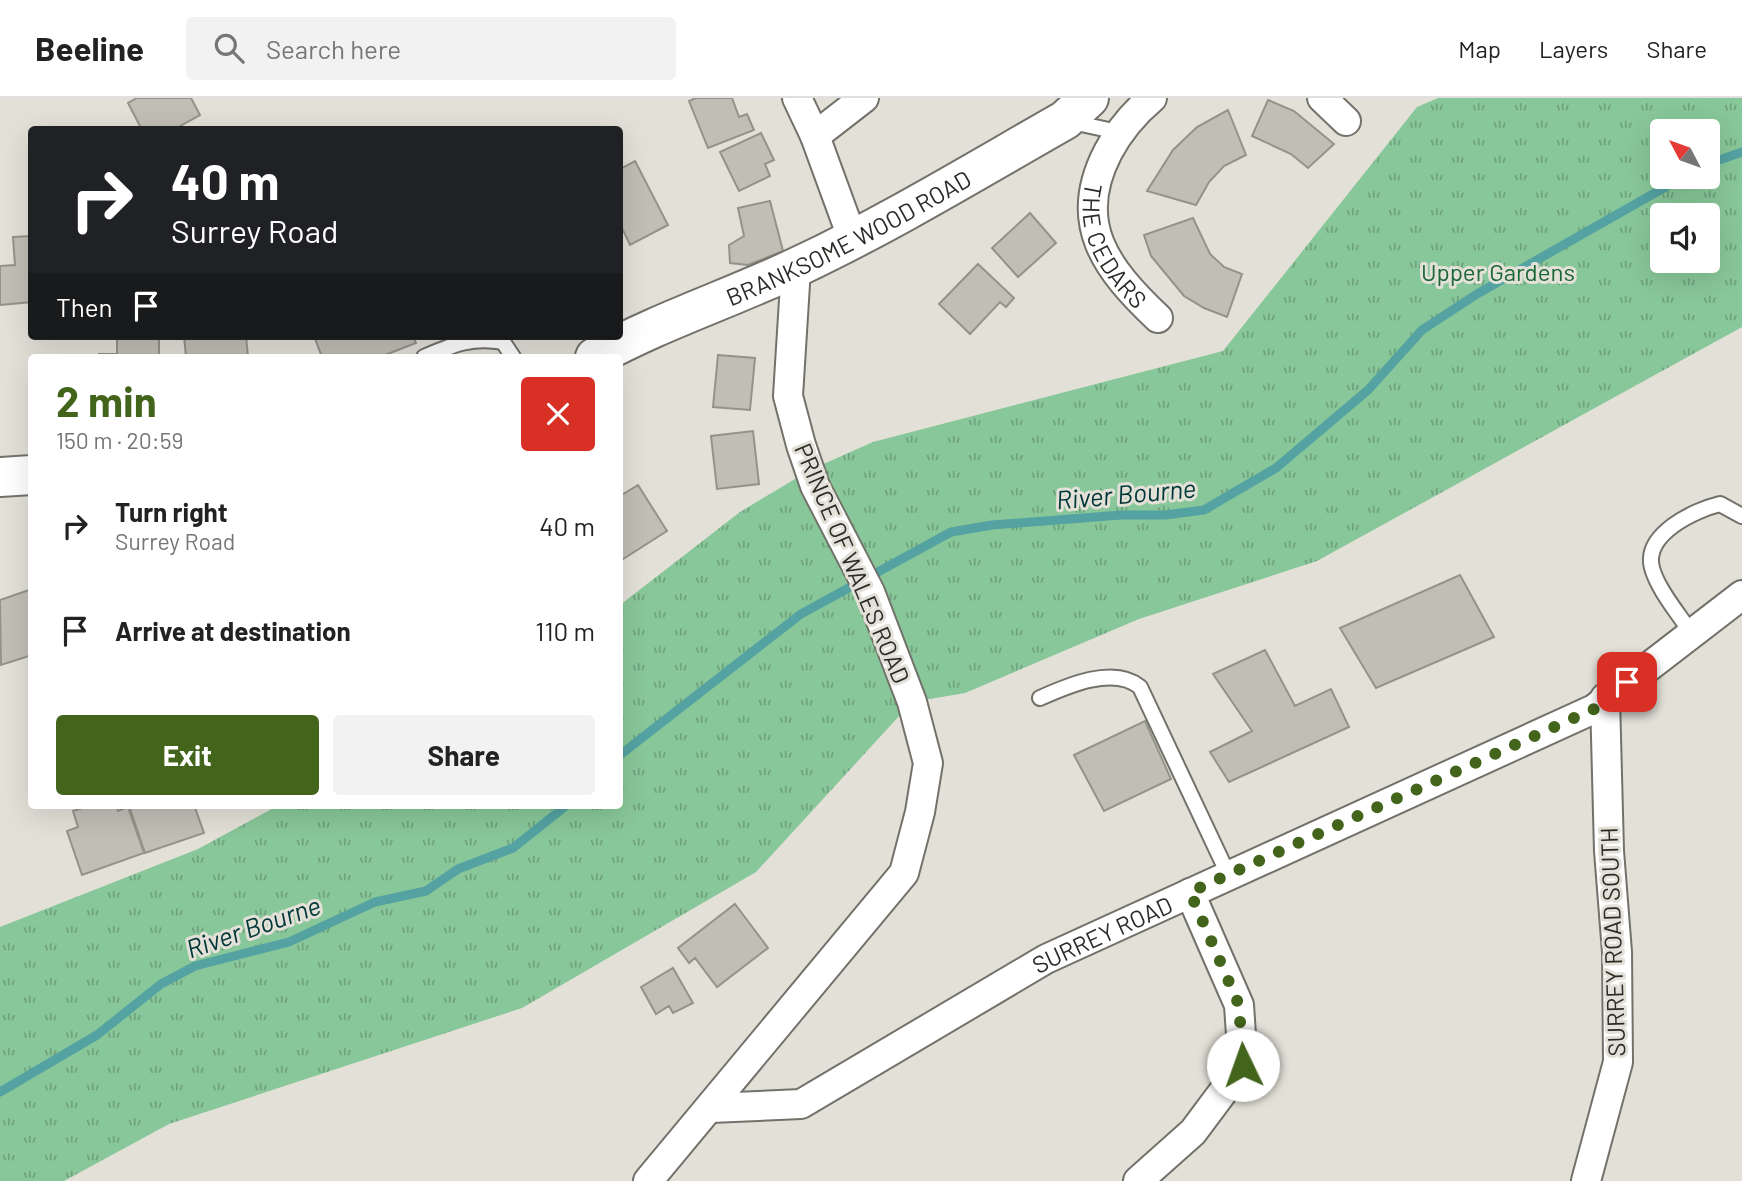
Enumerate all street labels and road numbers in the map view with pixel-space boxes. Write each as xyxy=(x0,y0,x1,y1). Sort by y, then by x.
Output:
street label: BRANKSOME WOOD ROAD xyxy=(721,163,975,311)
street label: THE CEDARS xyxy=(1078,181,1154,314)
street label: PRINCE OF WALES ROAD xyxy=(789,439,917,687)
street label: SURREY ROAD SOUTH xyxy=(1594,827,1630,1057)
street label: SURREY ROAD xyxy=(1026,889,1176,979)

